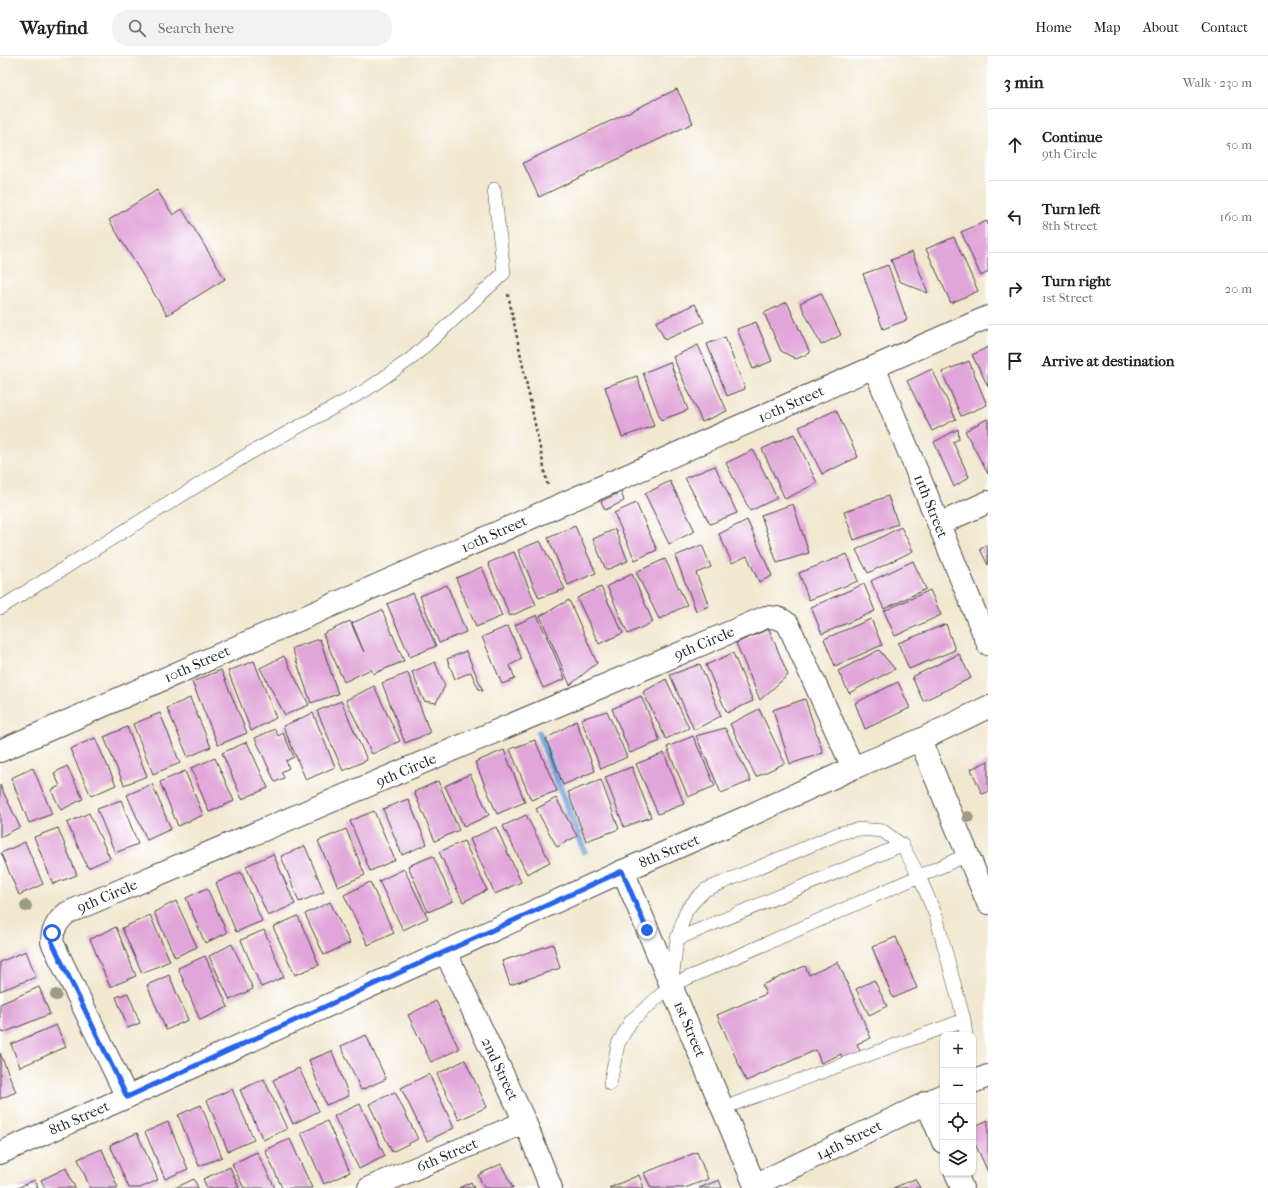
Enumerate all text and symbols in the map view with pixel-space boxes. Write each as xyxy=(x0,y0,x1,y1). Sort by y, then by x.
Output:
search box xyxy=(112,10,392,46)
text: Wayfind xyxy=(20,17,88,39)
icon: search xyxy=(126,17,148,39)
text: Search here xyxy=(158,19,234,37)
text: Home xyxy=(1035,19,1072,36)
text: Map xyxy=(1094,19,1121,36)
text: About xyxy=(1143,19,1179,36)
text: Contact xyxy=(1201,19,1248,36)
text: 3 min xyxy=(1004,72,1044,92)
text: Walk · 230 m xyxy=(1183,75,1252,90)
text: Continue xyxy=(1042,128,1102,146)
icon: ahead xyxy=(1004,134,1026,156)
text: 50 m xyxy=(1226,137,1252,152)
text: 9th Circle xyxy=(1042,146,1097,161)
text: Turn left xyxy=(1042,200,1100,218)
icon: left xyxy=(1004,206,1026,228)
text: 160 m xyxy=(1220,209,1252,224)
text: 8th Street xyxy=(1042,218,1098,233)
text: Turn right xyxy=(1042,272,1111,290)
icon: right xyxy=(1004,278,1026,300)
text: 20 m xyxy=(1225,281,1252,296)
text: 1st Street xyxy=(1042,290,1093,305)
icon: arrive xyxy=(1004,350,1026,372)
text: Arrive at destination xyxy=(1042,352,1174,370)
street label: 10th Street xyxy=(755,381,827,426)
street label: 11th Street xyxy=(910,471,952,541)
street label: 10th Street xyxy=(458,511,530,556)
street label: 9th Circle xyxy=(671,622,737,664)
street label: 10th Street xyxy=(161,641,233,686)
street label: 9th Circle xyxy=(373,749,439,791)
street label: 8th Street xyxy=(636,830,703,872)
street label: 9th Circle xyxy=(74,875,140,917)
route end xyxy=(638,921,656,939)
route start xyxy=(43,924,61,942)
street label: 1st Street xyxy=(670,998,710,1060)
map controls xyxy=(940,1032,976,1176)
button: + xyxy=(940,1032,976,1068)
street label: 2nd Street xyxy=(478,1035,523,1104)
button: − xyxy=(940,1068,976,1104)
street label: 8th Street xyxy=(46,1096,113,1139)
button: locate xyxy=(940,1104,976,1140)
street label: 14th Street xyxy=(813,1116,885,1164)
street label: 6th Street xyxy=(414,1134,481,1176)
button: layers xyxy=(940,1140,976,1176)

